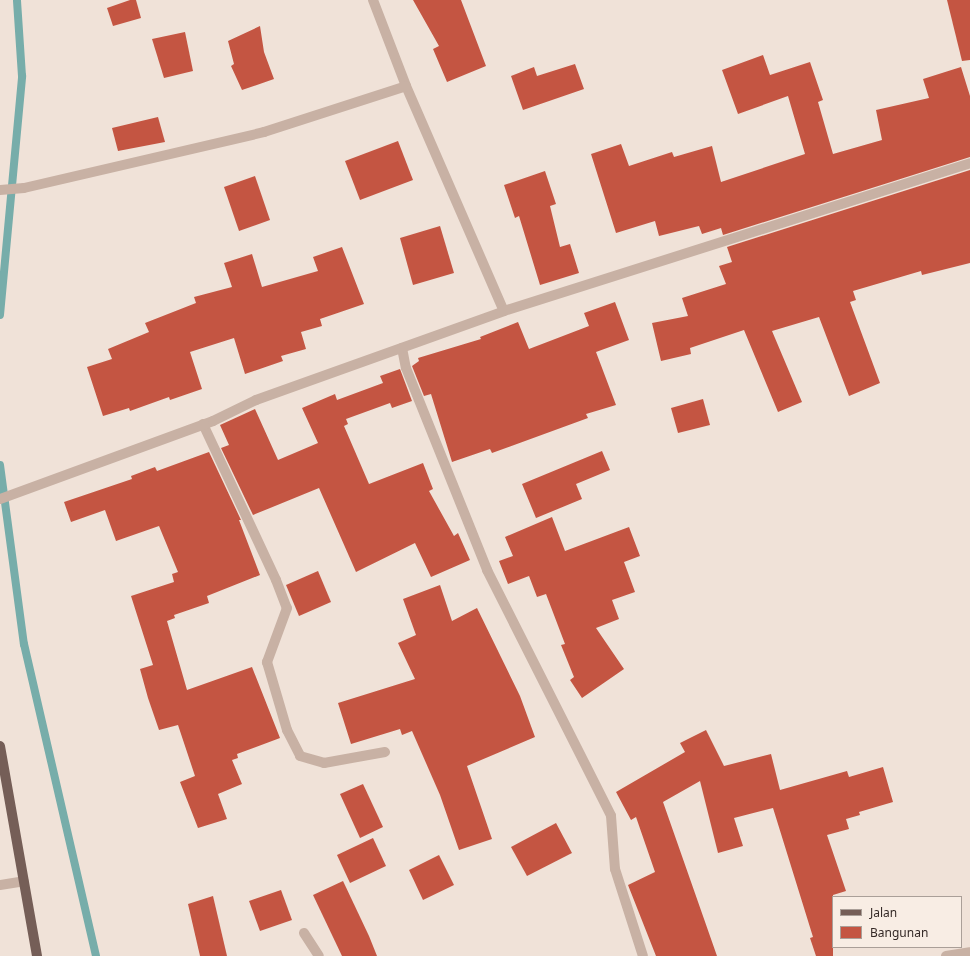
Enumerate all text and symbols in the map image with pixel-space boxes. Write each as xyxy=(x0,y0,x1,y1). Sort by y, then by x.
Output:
legend xyxy=(832,896,962,948)
text: Jalan xyxy=(870,904,897,921)
text: Bangunan xyxy=(870,924,928,941)

